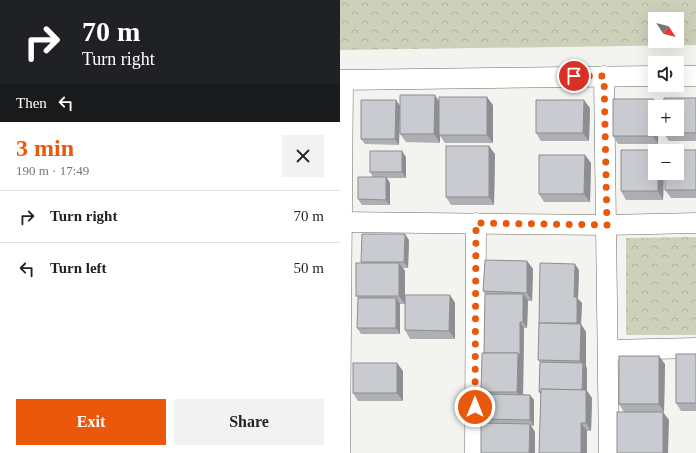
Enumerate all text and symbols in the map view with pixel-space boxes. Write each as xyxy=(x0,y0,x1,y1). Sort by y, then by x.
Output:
north arrow xyxy=(648,12,684,48)
map controls xyxy=(648,12,684,180)
icon: right xyxy=(16,16,68,68)
text: 70 m xyxy=(82,16,140,47)
text: Turn right xyxy=(82,49,155,69)
button: sound xyxy=(648,56,684,92)
pin xyxy=(557,59,591,93)
icon: arrive xyxy=(563,65,585,87)
icon: left xyxy=(55,92,77,114)
text: Then xyxy=(16,95,47,111)
button: + xyxy=(648,100,684,136)
text: 3 min xyxy=(16,135,74,161)
button: close xyxy=(282,135,324,177)
button: − xyxy=(648,144,684,180)
text: 190 m · 17:49 xyxy=(16,163,89,178)
icon: right xyxy=(16,206,38,228)
text: Turn right xyxy=(50,208,117,224)
text: 70 m xyxy=(294,208,324,224)
icon: left xyxy=(16,258,38,280)
text: Turn left xyxy=(50,260,107,276)
text: 50 m xyxy=(294,260,324,276)
position arrow xyxy=(454,386,496,428)
button: Exit xyxy=(16,399,166,445)
button: Share xyxy=(174,399,324,445)

